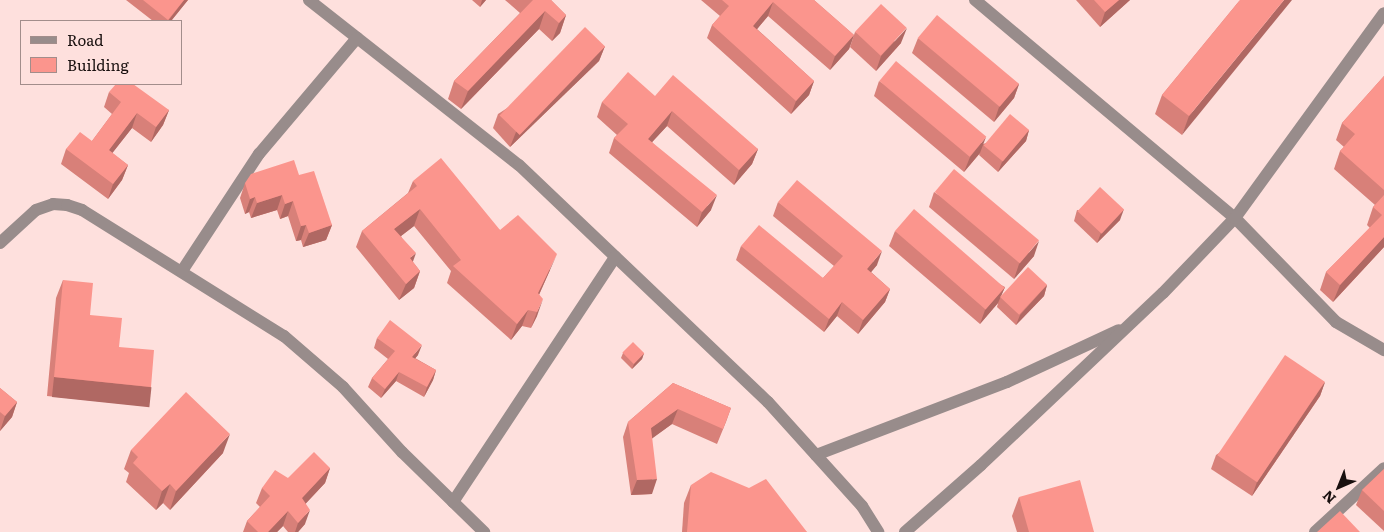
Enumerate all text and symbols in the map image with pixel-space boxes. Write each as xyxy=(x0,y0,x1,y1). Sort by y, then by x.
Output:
legend xyxy=(20,20,182,85)
text: Road xyxy=(67,28,103,51)
text: Building xyxy=(67,53,129,76)
north arrow xyxy=(1314,462,1364,512)
text: N xyxy=(1317,487,1340,509)

